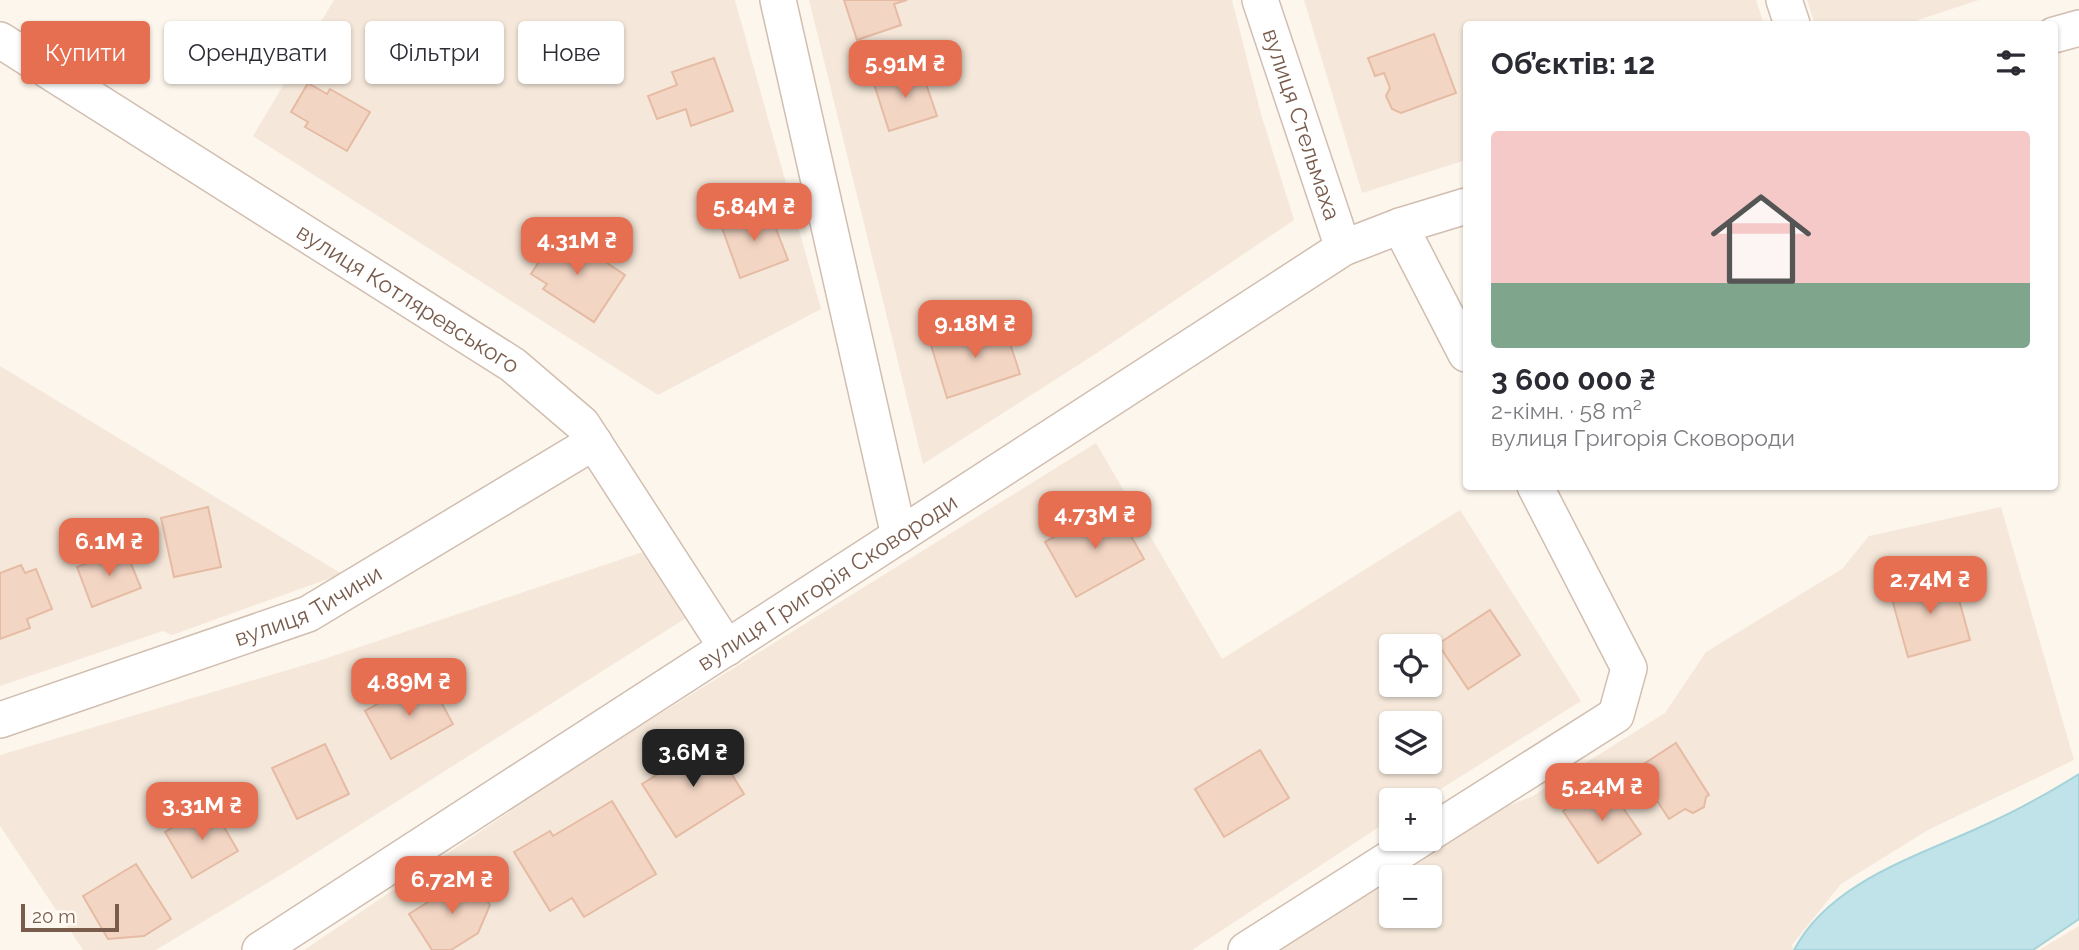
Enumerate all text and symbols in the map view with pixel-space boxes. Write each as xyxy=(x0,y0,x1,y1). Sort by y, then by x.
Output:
chip: Купити xyxy=(21,21,150,84)
chip: Орендувати xyxy=(164,21,351,84)
chip: Фільтри xyxy=(365,21,504,84)
chip: Нове xyxy=(518,21,624,84)
street label: вулиця Стельмаха xyxy=(1258,25,1347,223)
pin: 5.91M ₴ xyxy=(840,41,970,100)
icon: filters xyxy=(1992,44,2030,82)
text: Об’єктів: 12 xyxy=(1491,46,1655,81)
text: 5.91M ₴ xyxy=(865,49,945,76)
icon: home xyxy=(1698,176,1824,302)
pin: 5.84M ₴ xyxy=(689,184,819,243)
text: 5.84M ₴ xyxy=(713,192,795,219)
street label: вулиця Котляревського xyxy=(292,218,525,379)
pin: 4.31M ₴ xyxy=(512,218,642,277)
text: 4.31M ₴ xyxy=(537,226,617,253)
pin: 9.18M ₴ xyxy=(910,300,1040,360)
text: 9.18M ₴ xyxy=(934,309,1016,336)
text: 3 600 000 ₴ xyxy=(1491,362,1656,397)
text: 2-кімн. · 58 m² xyxy=(1491,397,1642,424)
text: вулиця Григорія Сковороди xyxy=(1491,424,1795,451)
street label: вулиця Григорія Сковороди xyxy=(692,488,962,676)
pin: 4.73M ₴ xyxy=(1030,491,1160,551)
text: 4.73M ₴ xyxy=(1054,500,1136,527)
pin: 6.1M ₴ xyxy=(52,518,166,578)
text: 6.1M ₴ xyxy=(75,527,143,554)
pin: 2.74M ₴ xyxy=(1865,556,1995,616)
street label: вулиця Тичини xyxy=(231,559,386,651)
text: 2.74M ₴ xyxy=(1890,565,1970,592)
map controls xyxy=(1379,634,1442,928)
button: locate xyxy=(1379,634,1442,697)
pin: 4.89M ₴ xyxy=(344,658,474,718)
text: 4.89M ₴ xyxy=(367,667,451,694)
button: layers xyxy=(1379,711,1442,774)
pin: 3.6M ₴ xyxy=(636,730,750,789)
text: 3.6M ₴ xyxy=(658,738,728,765)
pin: 5.24M ₴ xyxy=(1537,764,1667,823)
text: 5.24M ₴ xyxy=(1561,772,1643,799)
pin: 3.31M ₴ xyxy=(137,782,267,842)
button: + xyxy=(1379,788,1442,851)
text: 3.31M ₴ xyxy=(162,791,242,818)
pin: 6.72M ₴ xyxy=(387,856,517,916)
text: 6.72M ₴ xyxy=(411,865,493,892)
button: − xyxy=(1379,865,1442,928)
scale bar xyxy=(21,901,119,933)
text: 20 m xyxy=(32,905,76,927)

